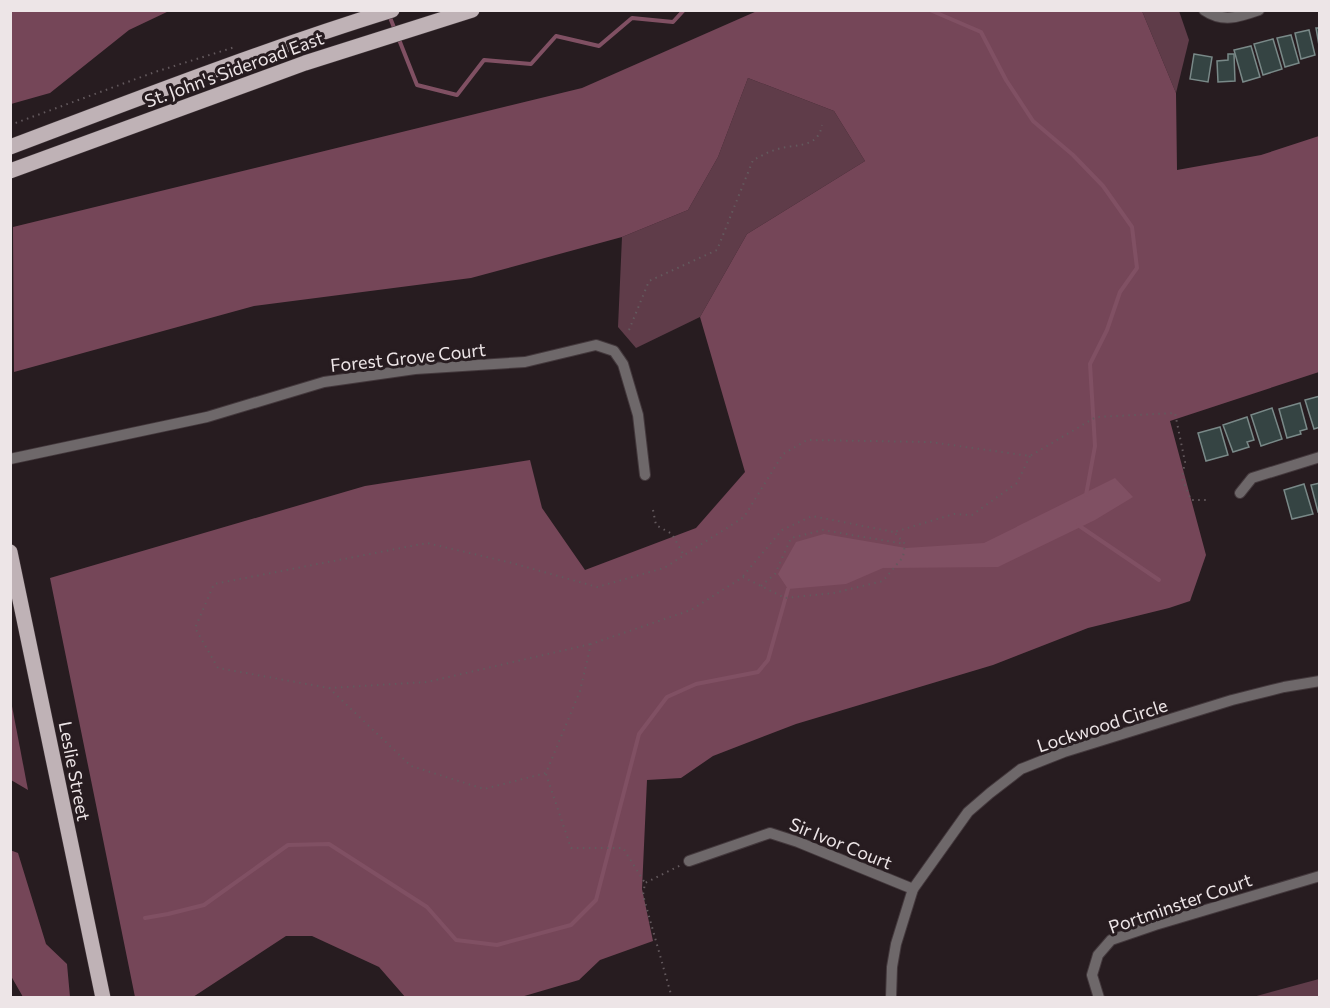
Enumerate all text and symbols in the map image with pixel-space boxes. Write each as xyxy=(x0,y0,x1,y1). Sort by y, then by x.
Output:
street label: St. John's Sideroad East xyxy=(141,26,327,112)
street label: Forest Grove Court xyxy=(329,338,487,376)
street label: Lockwood Circle xyxy=(1034,694,1170,756)
street label: Leslie Street xyxy=(55,719,95,823)
street label: Sir Ivor Court xyxy=(786,812,896,874)
street label: Portminster Court xyxy=(1105,868,1255,938)

